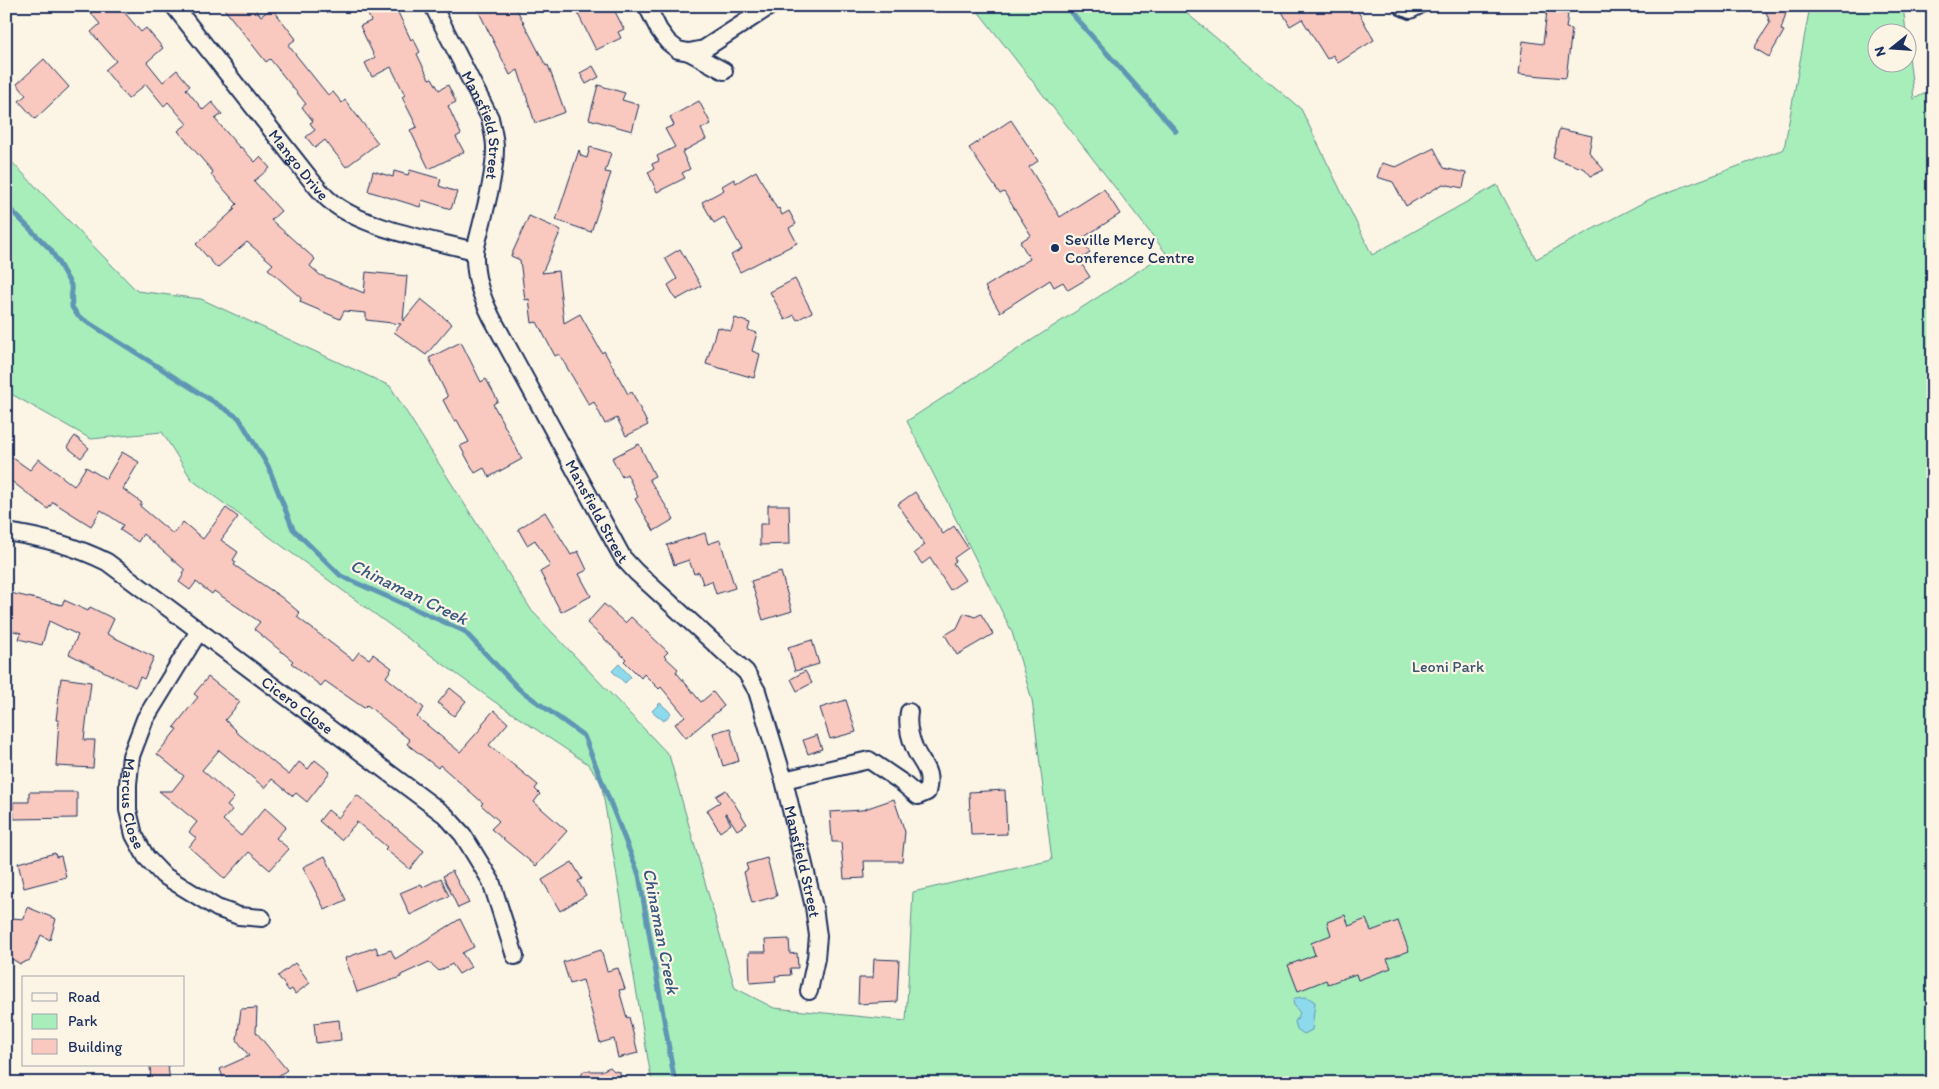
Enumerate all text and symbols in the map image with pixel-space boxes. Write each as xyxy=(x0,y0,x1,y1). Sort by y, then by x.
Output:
north arrow xyxy=(1866,22,1916,72)
text: N xyxy=(1871,45,1890,59)
street label: Mansfield Street xyxy=(458,68,504,181)
street label: Mango Drive xyxy=(265,126,333,204)
place label: Seville Mercy Conference Centre xyxy=(1065,230,1195,267)
marker: Seville Mercy Conference Centre xyxy=(1049,242,1061,254)
street label: Mansfield Street xyxy=(561,456,632,567)
water label: Chinaman Creek xyxy=(347,554,473,631)
park label: Leoni Park xyxy=(1412,657,1485,676)
street label: Cicero Close xyxy=(258,672,337,738)
street label: Marcus Close xyxy=(118,757,149,852)
street label: Mansfield Street xyxy=(780,804,824,919)
water label: Chinaman Creek xyxy=(638,866,684,998)
legend xyxy=(22,976,185,1066)
text: Road xyxy=(68,988,101,1006)
text: Park xyxy=(68,1012,98,1030)
text: Building xyxy=(68,1038,122,1056)

